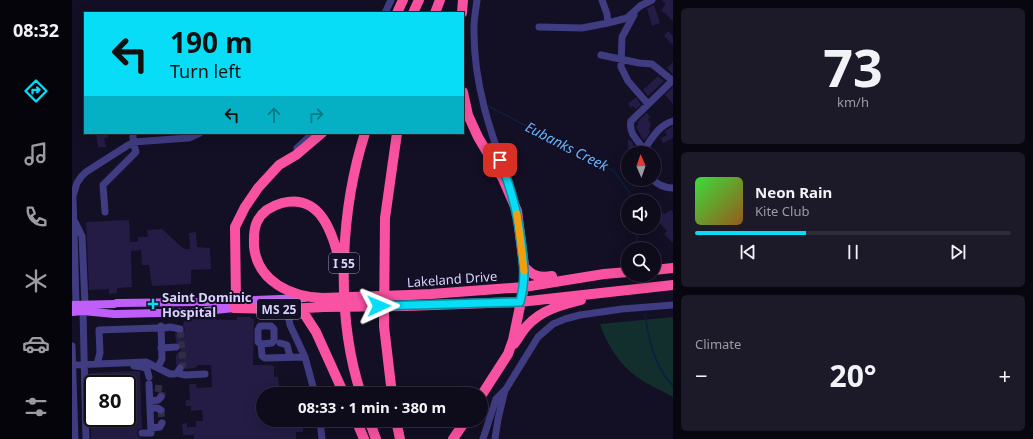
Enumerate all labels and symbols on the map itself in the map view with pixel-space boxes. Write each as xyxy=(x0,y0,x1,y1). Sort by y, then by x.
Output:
water label: Eubanks Creek xyxy=(522,117,613,175)
pin xyxy=(483,143,517,177)
north arrow xyxy=(621,146,661,186)
road number: I 55 xyxy=(329,253,359,273)
street label: Lakeland Drive xyxy=(406,267,498,291)
position arrow xyxy=(358,285,400,327)
place label: Saint Dominic Hospital xyxy=(162,288,252,321)
marker: Saint Dominic Hospital xyxy=(147,298,159,310)
road number: MS 25 xyxy=(257,299,301,319)
speed limit sign: 80 xyxy=(84,375,136,427)

